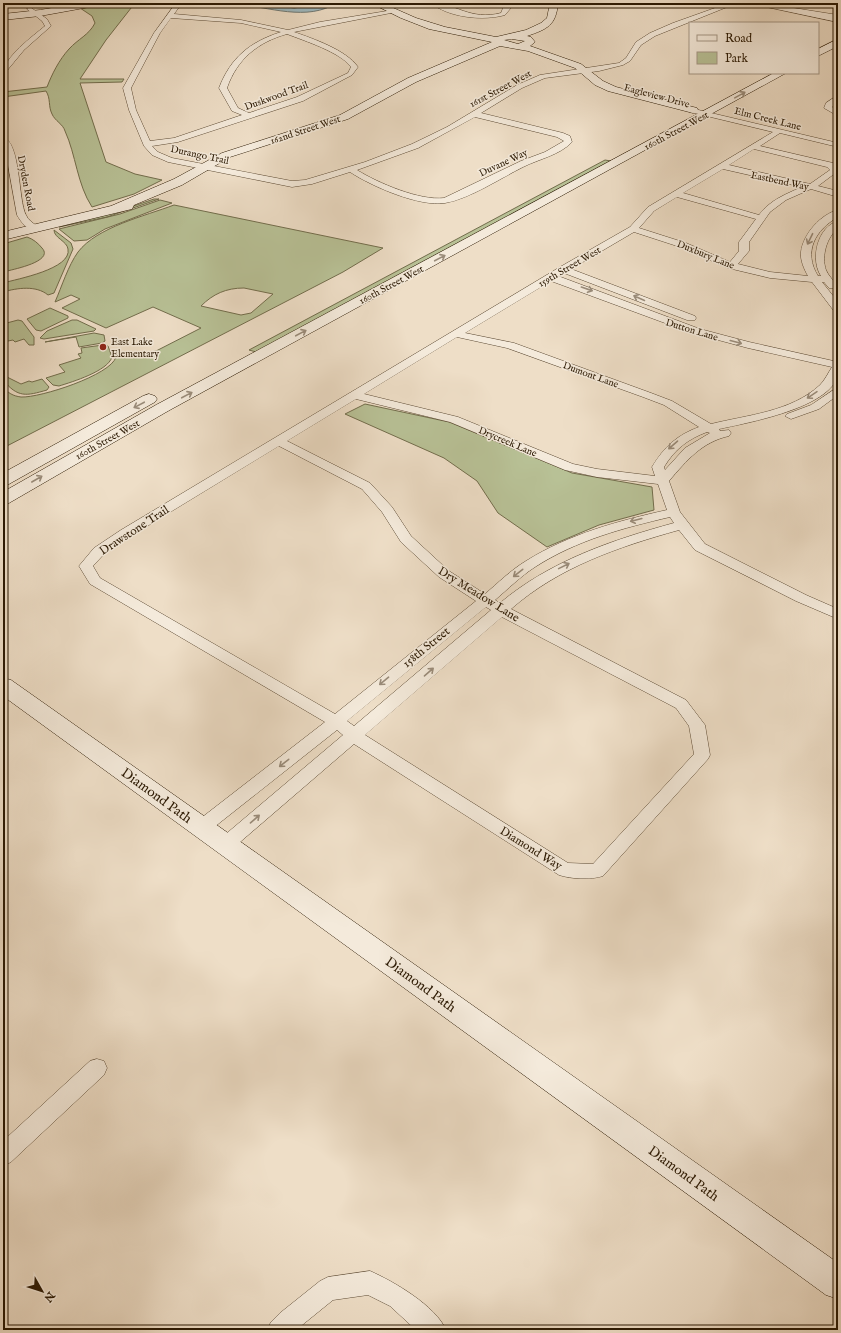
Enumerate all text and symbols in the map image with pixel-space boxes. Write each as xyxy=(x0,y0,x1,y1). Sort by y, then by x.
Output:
legend xyxy=(689,22,819,74)
text: Road xyxy=(725,31,753,46)
text: Park xyxy=(725,51,748,66)
street label: 161st Street West xyxy=(467,67,534,111)
street label: Duskwood Trail xyxy=(243,79,310,114)
street label: Eagleview Drive xyxy=(622,81,691,112)
one-way arrow xyxy=(734,91,746,98)
street label: Elm Creek Lane xyxy=(733,105,803,134)
street label: 160th Street West xyxy=(642,109,712,154)
street label: 162nd Street West xyxy=(269,113,343,148)
street label: Durango Trail xyxy=(169,143,230,168)
street label: Duvane Way xyxy=(477,146,530,180)
street label: Dryden Road xyxy=(14,154,37,213)
street label: Eastbend Way xyxy=(749,169,810,194)
one-way arrow xyxy=(806,233,813,245)
street label: Duxbury Lane xyxy=(675,238,736,273)
street label: 159th Street West xyxy=(536,244,604,290)
one-way arrow xyxy=(434,253,446,261)
street label: 160th Street West xyxy=(357,263,427,308)
one-way arrow xyxy=(580,286,593,293)
one-way arrow xyxy=(634,294,646,301)
street label: Dutton Lane xyxy=(664,316,720,345)
one-way arrow xyxy=(295,329,307,336)
place label: East Lake Elementary xyxy=(111,336,159,361)
one-way arrow xyxy=(729,338,742,346)
marker: East Lake Elementary xyxy=(98,342,108,352)
street label: Dumont Lane xyxy=(561,359,621,392)
one-way arrow xyxy=(180,390,192,398)
one-way arrow xyxy=(806,391,817,399)
one-way arrow xyxy=(133,401,145,409)
street label: 160th Street West xyxy=(73,417,143,463)
street label: Drycreek Lane xyxy=(476,424,539,461)
one-way arrow xyxy=(668,441,679,450)
one-way arrow xyxy=(31,475,43,483)
street label: Drawstone Trail xyxy=(97,502,173,559)
one-way arrow xyxy=(630,517,643,524)
one-way arrow xyxy=(558,562,570,569)
street label: Dry Meadow Lane xyxy=(435,563,523,626)
one-way arrow xyxy=(513,569,524,577)
street label: 158th Street xyxy=(400,624,453,671)
one-way arrow xyxy=(424,667,434,676)
one-way arrow xyxy=(379,677,390,686)
one-way arrow xyxy=(278,759,289,767)
street label: Diamond Path xyxy=(117,764,196,828)
one-way arrow xyxy=(250,815,260,824)
street label: Diamond Way xyxy=(497,823,565,874)
street label: Diamond Path xyxy=(381,953,460,1017)
street label: Diamond Path xyxy=(644,1142,723,1206)
north arrow xyxy=(22,1271,62,1311)
text: N xyxy=(40,1288,58,1305)

